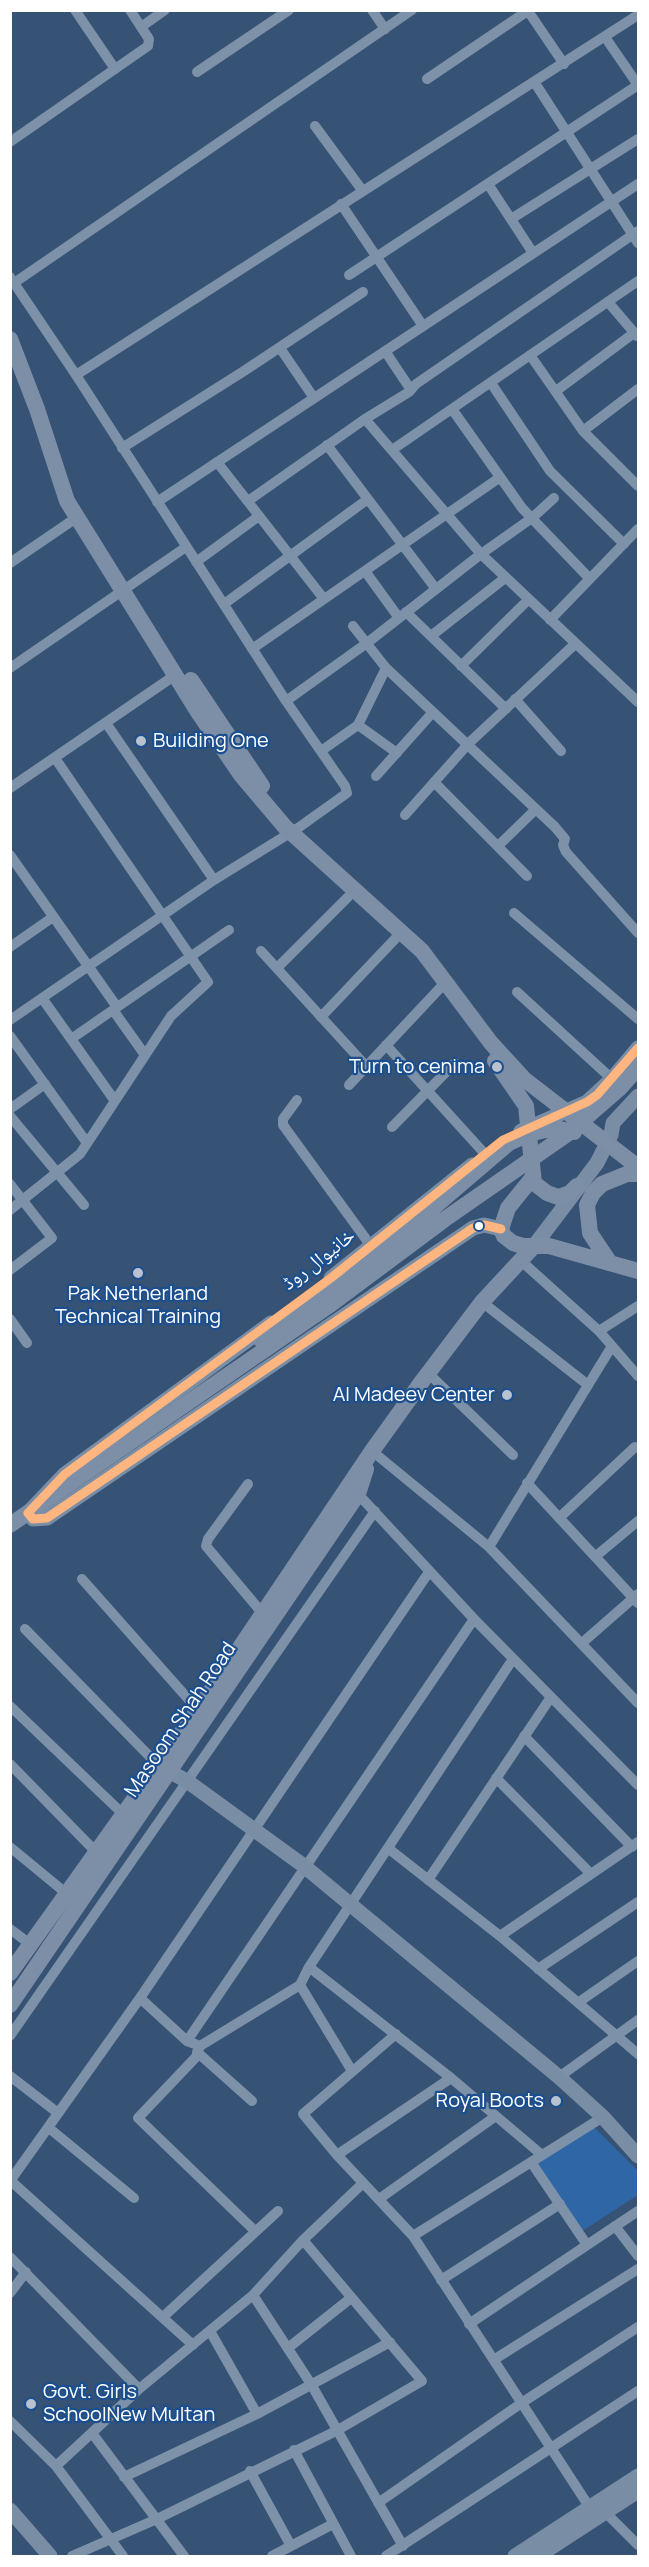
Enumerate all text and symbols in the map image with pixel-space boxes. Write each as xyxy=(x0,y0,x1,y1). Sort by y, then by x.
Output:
place label: Building One xyxy=(153,729,269,753)
marker: Building One xyxy=(134,734,148,748)
place label: Turn to cenima xyxy=(349,1055,485,1079)
marker: Turn to cenima xyxy=(490,1060,504,1074)
unlabelled marker xyxy=(473,1220,485,1232)
street label: خانیوال روڈ xyxy=(278,1224,360,1296)
marker: Pak Netherland Technical Training xyxy=(131,1266,145,1280)
place label: Pak Netherland Technical Training xyxy=(55,1282,221,1329)
place label: Al Madeev Center xyxy=(333,1383,495,1407)
marker: Al Madeev Center xyxy=(500,1388,514,1402)
street label: Masoom Shah Road xyxy=(120,1638,242,1802)
place label: Royal Boots xyxy=(436,2089,544,2113)
marker: Royal Boots xyxy=(549,2094,563,2108)
place label: Govt. Girls SchoolNew Multan xyxy=(43,2380,215,2427)
marker: Govt. Girls SchoolNew Multan xyxy=(24,2397,38,2411)

